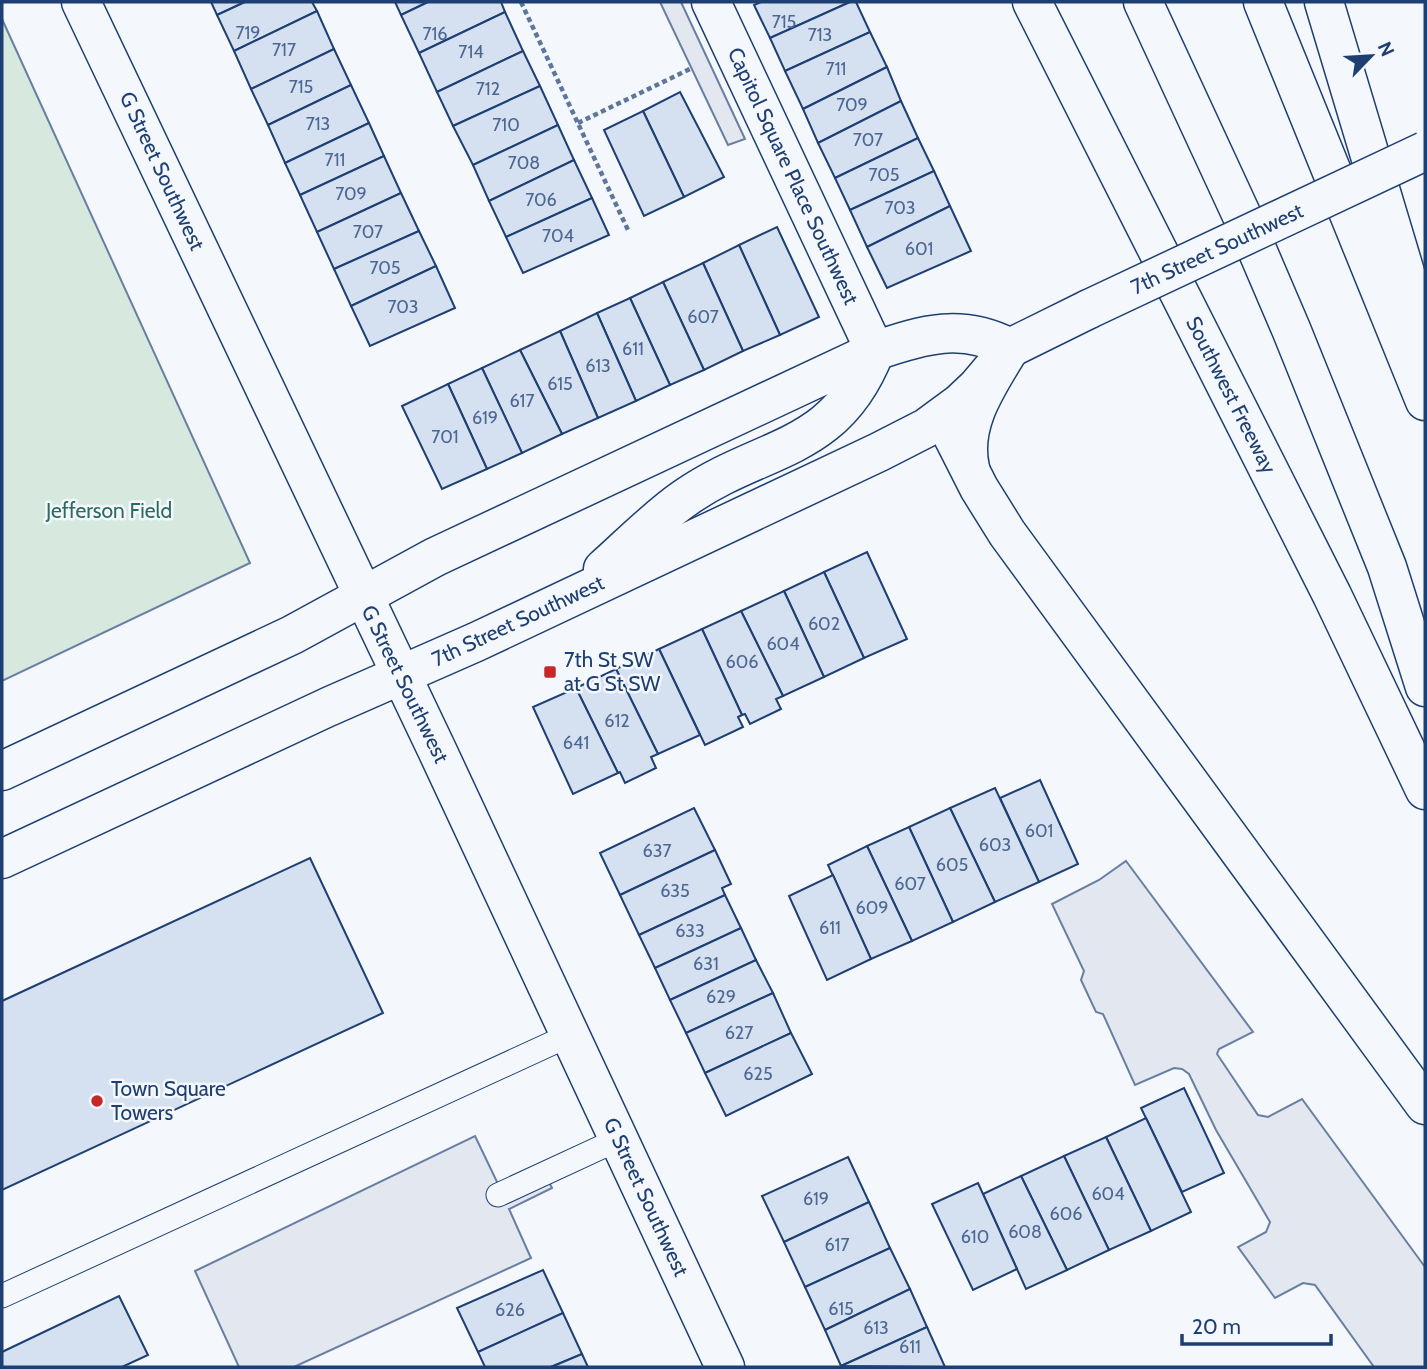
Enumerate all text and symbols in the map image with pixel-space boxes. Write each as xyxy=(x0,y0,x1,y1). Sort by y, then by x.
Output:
house number: 715 xyxy=(772,11,796,33)
north arrow xyxy=(1336,21,1406,91)
house number: 719 xyxy=(235,22,261,44)
house number: 716 xyxy=(422,23,448,45)
house number: 713 xyxy=(808,24,832,46)
text: N xyxy=(1373,38,1399,60)
house number: 717 xyxy=(272,39,296,61)
house number: 714 xyxy=(458,41,484,63)
street label: Capitol Square Place Southwest xyxy=(723,43,864,308)
house number: 711 xyxy=(826,58,846,80)
house number: 715 xyxy=(289,76,313,98)
house number: 712 xyxy=(476,78,500,100)
street label: G Street Southwest xyxy=(115,87,210,254)
house number: 709 xyxy=(836,94,868,116)
house number: 713 xyxy=(306,113,330,135)
house number: 710 xyxy=(492,114,520,136)
house number: 707 xyxy=(853,129,883,151)
house number: 711 xyxy=(325,149,345,171)
house number: 708 xyxy=(508,152,540,174)
house number: 705 xyxy=(868,164,900,186)
house number: 709 xyxy=(335,183,367,205)
house number: 706 xyxy=(525,189,557,211)
house number: 703 xyxy=(884,197,916,219)
street label: 7th Street Southwest xyxy=(1127,198,1307,299)
house number: 707 xyxy=(353,221,383,243)
house number: 704 xyxy=(542,225,574,247)
house number: 601 xyxy=(905,238,933,260)
house number: 705 xyxy=(369,257,401,279)
house number: 703 xyxy=(387,296,419,318)
house number: 607 xyxy=(687,306,719,328)
street label: Southwest Freeway xyxy=(1181,312,1282,478)
house number: 611 xyxy=(622,338,644,360)
house number: 613 xyxy=(585,355,611,377)
house number: 615 xyxy=(547,373,573,395)
house number: 617 xyxy=(509,390,535,412)
house number: 619 xyxy=(472,407,498,429)
house number: 701 xyxy=(431,426,459,448)
park label: Jefferson Field xyxy=(45,498,172,523)
street label: 7th Street Southwest xyxy=(428,570,608,671)
street label: G Street Southwest xyxy=(356,601,454,767)
house number: 602 xyxy=(808,613,840,635)
house number: 604 xyxy=(766,633,800,655)
place label: 7th St SW at G St SW xyxy=(564,647,661,696)
house number: 606 xyxy=(725,651,759,673)
marker: 7th St SW at G St SW xyxy=(542,664,558,680)
house number: 612 xyxy=(604,710,630,732)
house number: 641 xyxy=(563,732,589,754)
house number: 601 xyxy=(1025,820,1053,842)
house number: 603 xyxy=(979,834,1011,856)
house number: 637 xyxy=(642,840,672,862)
house number: 605 xyxy=(936,854,968,876)
house number: 607 xyxy=(894,873,926,895)
house number: 635 xyxy=(660,880,690,902)
house number: 609 xyxy=(855,897,889,919)
house number: 611 xyxy=(819,917,841,939)
house number: 633 xyxy=(675,920,705,942)
house number: 631 xyxy=(693,953,719,975)
house number: 629 xyxy=(706,986,736,1008)
house number: 627 xyxy=(725,1022,753,1044)
house number: 625 xyxy=(743,1063,773,1085)
place label: Town Square Towers xyxy=(111,1076,226,1125)
marker: Town Square Towers xyxy=(89,1093,105,1109)
street label: G Street Southwest xyxy=(599,1113,694,1280)
house number: 604 xyxy=(1091,1183,1125,1205)
house number: 619 xyxy=(803,1188,829,1210)
house number: 606 xyxy=(1049,1203,1083,1225)
house number: 608 xyxy=(1008,1221,1042,1243)
house number: 610 xyxy=(961,1226,989,1248)
house number: 617 xyxy=(824,1234,850,1256)
house number: 615 xyxy=(828,1298,854,1320)
house number: 626 xyxy=(495,1299,525,1321)
scale bar xyxy=(1182,1302,1331,1346)
text: 20 m xyxy=(1192,1314,1241,1339)
house number: 613 xyxy=(863,1317,889,1339)
house number: 611 xyxy=(899,1336,921,1358)

